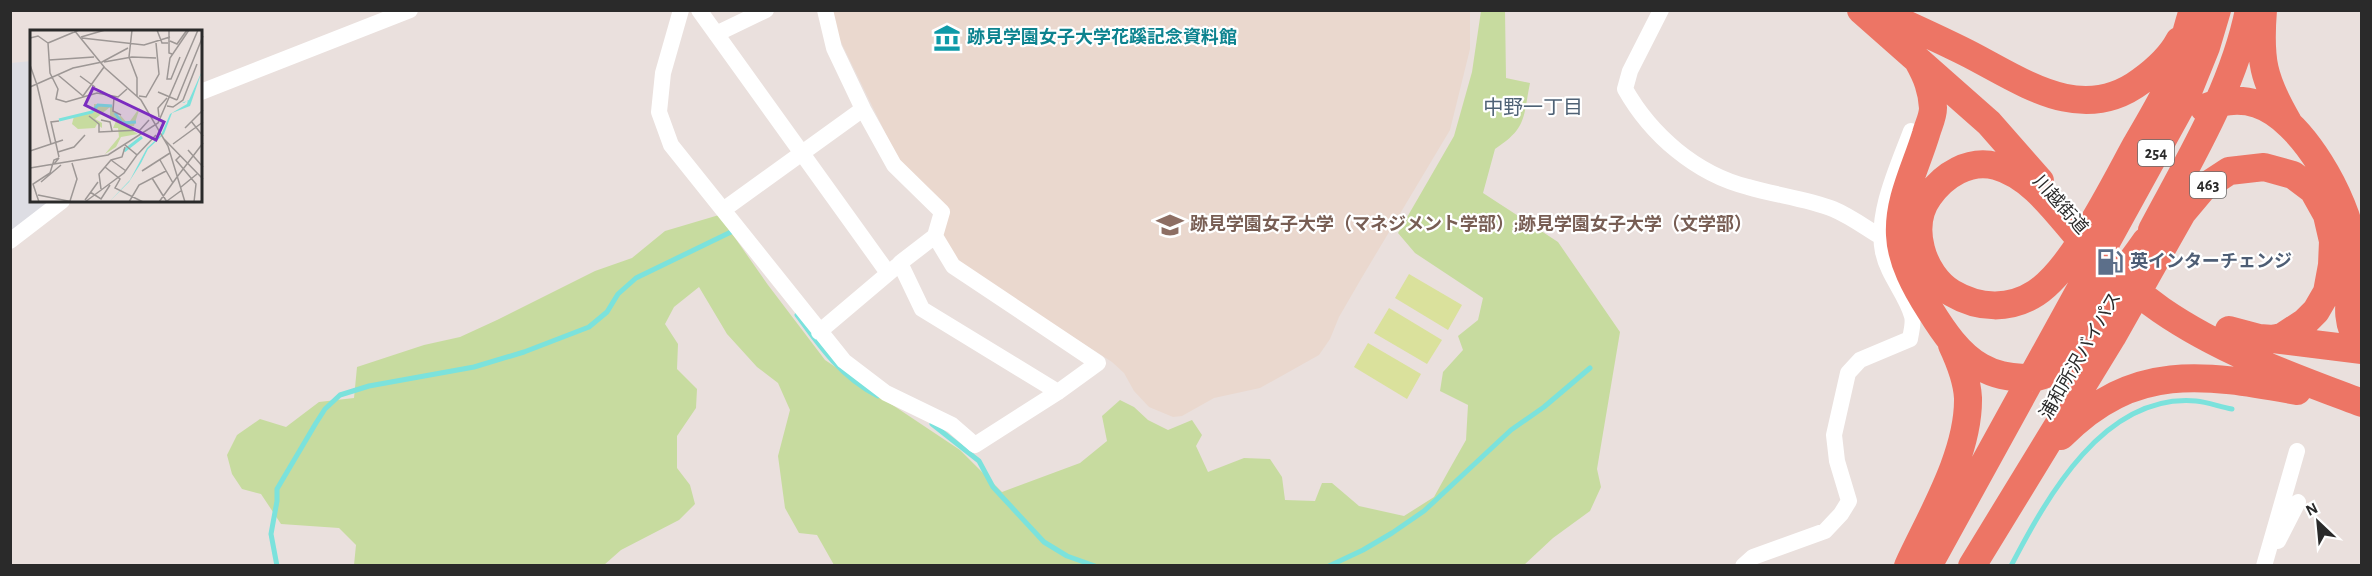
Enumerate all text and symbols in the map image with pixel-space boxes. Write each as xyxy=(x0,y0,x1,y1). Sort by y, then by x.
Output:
museum icon: 跡見学園女子大学花蹊記念資料館 xyxy=(932,23,962,53)
place label: 跡見学園女子大学花蹊記念資料館 xyxy=(967,27,1237,47)
inset map xyxy=(30,30,202,202)
district label: 中野一丁目 xyxy=(1483,97,1583,118)
road number: 254 xyxy=(2138,140,2174,166)
street label: 川越街道 xyxy=(2029,171,2092,238)
road number: 463 xyxy=(2190,172,2226,198)
school or university icon: 跡見学園女子大学（マネジメント学部）;跡見学園女子大学（文学部） xyxy=(1155,210,1185,240)
place label: 跡見学園女子大学（マネジメント学部）;跡見学園女子大学（文学部） xyxy=(1190,214,1752,234)
fuel station icon: 英インターチェンジ xyxy=(2095,247,2125,277)
place label: 英インターチェンジ xyxy=(2130,252,2292,271)
street label: 浦和所沢バイパス xyxy=(2036,288,2125,423)
north arrow xyxy=(2288,492,2348,552)
text: N xyxy=(2303,500,2320,519)

